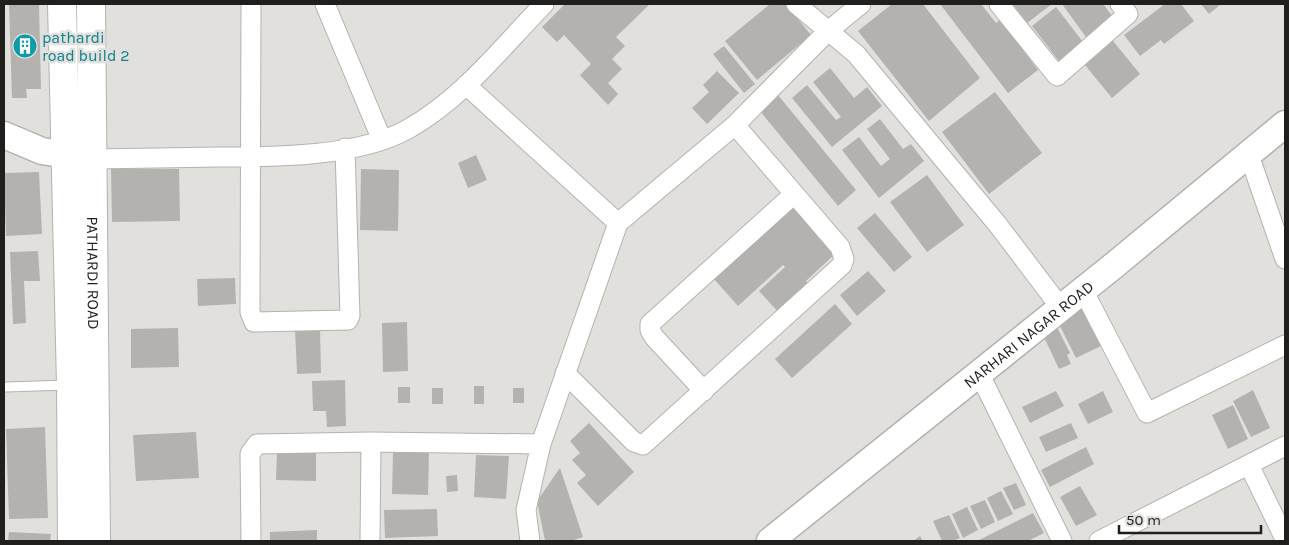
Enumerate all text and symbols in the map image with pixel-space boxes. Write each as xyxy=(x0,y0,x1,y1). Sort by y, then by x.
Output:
place label: pathardi road build 2 xyxy=(42,28,130,65)
building icon: pathardi road build 2 xyxy=(12,33,38,59)
street label: PATHARDI ROAD xyxy=(83,216,104,330)
street label: NARHARI NAGAR ROAD xyxy=(959,276,1097,392)
scale bar xyxy=(1119,502,1262,534)
text: 50 m xyxy=(1126,511,1161,529)

